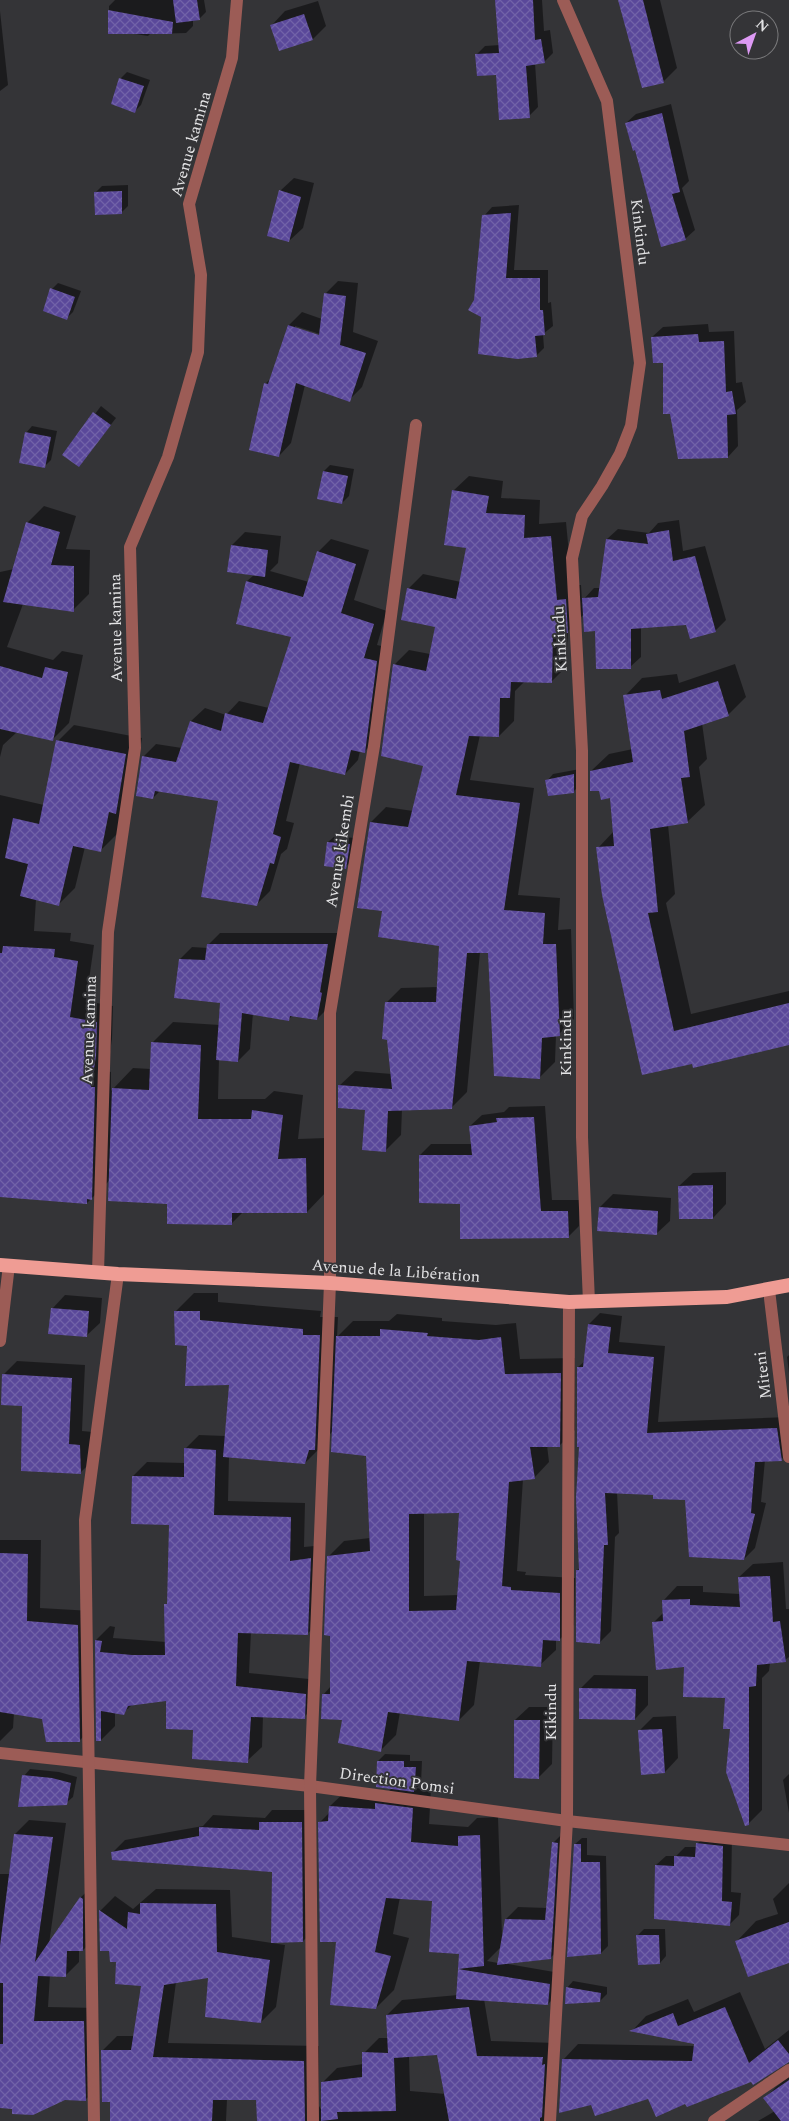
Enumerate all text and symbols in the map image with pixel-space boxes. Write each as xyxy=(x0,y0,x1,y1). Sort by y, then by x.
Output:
north arrow xyxy=(729,10,779,60)
text: N xyxy=(751,14,773,37)
street label: Avenue kamina xyxy=(164,88,218,200)
street label: Kinkindu xyxy=(624,198,656,266)
street label: Avenue kamina xyxy=(103,573,129,683)
street label: Kinkindu xyxy=(546,605,574,673)
street label: Avenue kikembi xyxy=(319,793,361,909)
street label: Avenue kamina xyxy=(75,975,103,1085)
street label: Kinkindu xyxy=(554,1010,578,1076)
street label: Avenue de la Libération xyxy=(311,1253,481,1289)
street label: Miteni xyxy=(748,1350,778,1400)
street label: Kikindu xyxy=(539,1683,563,1741)
street label: Direction Pomsi xyxy=(338,1761,456,1801)

